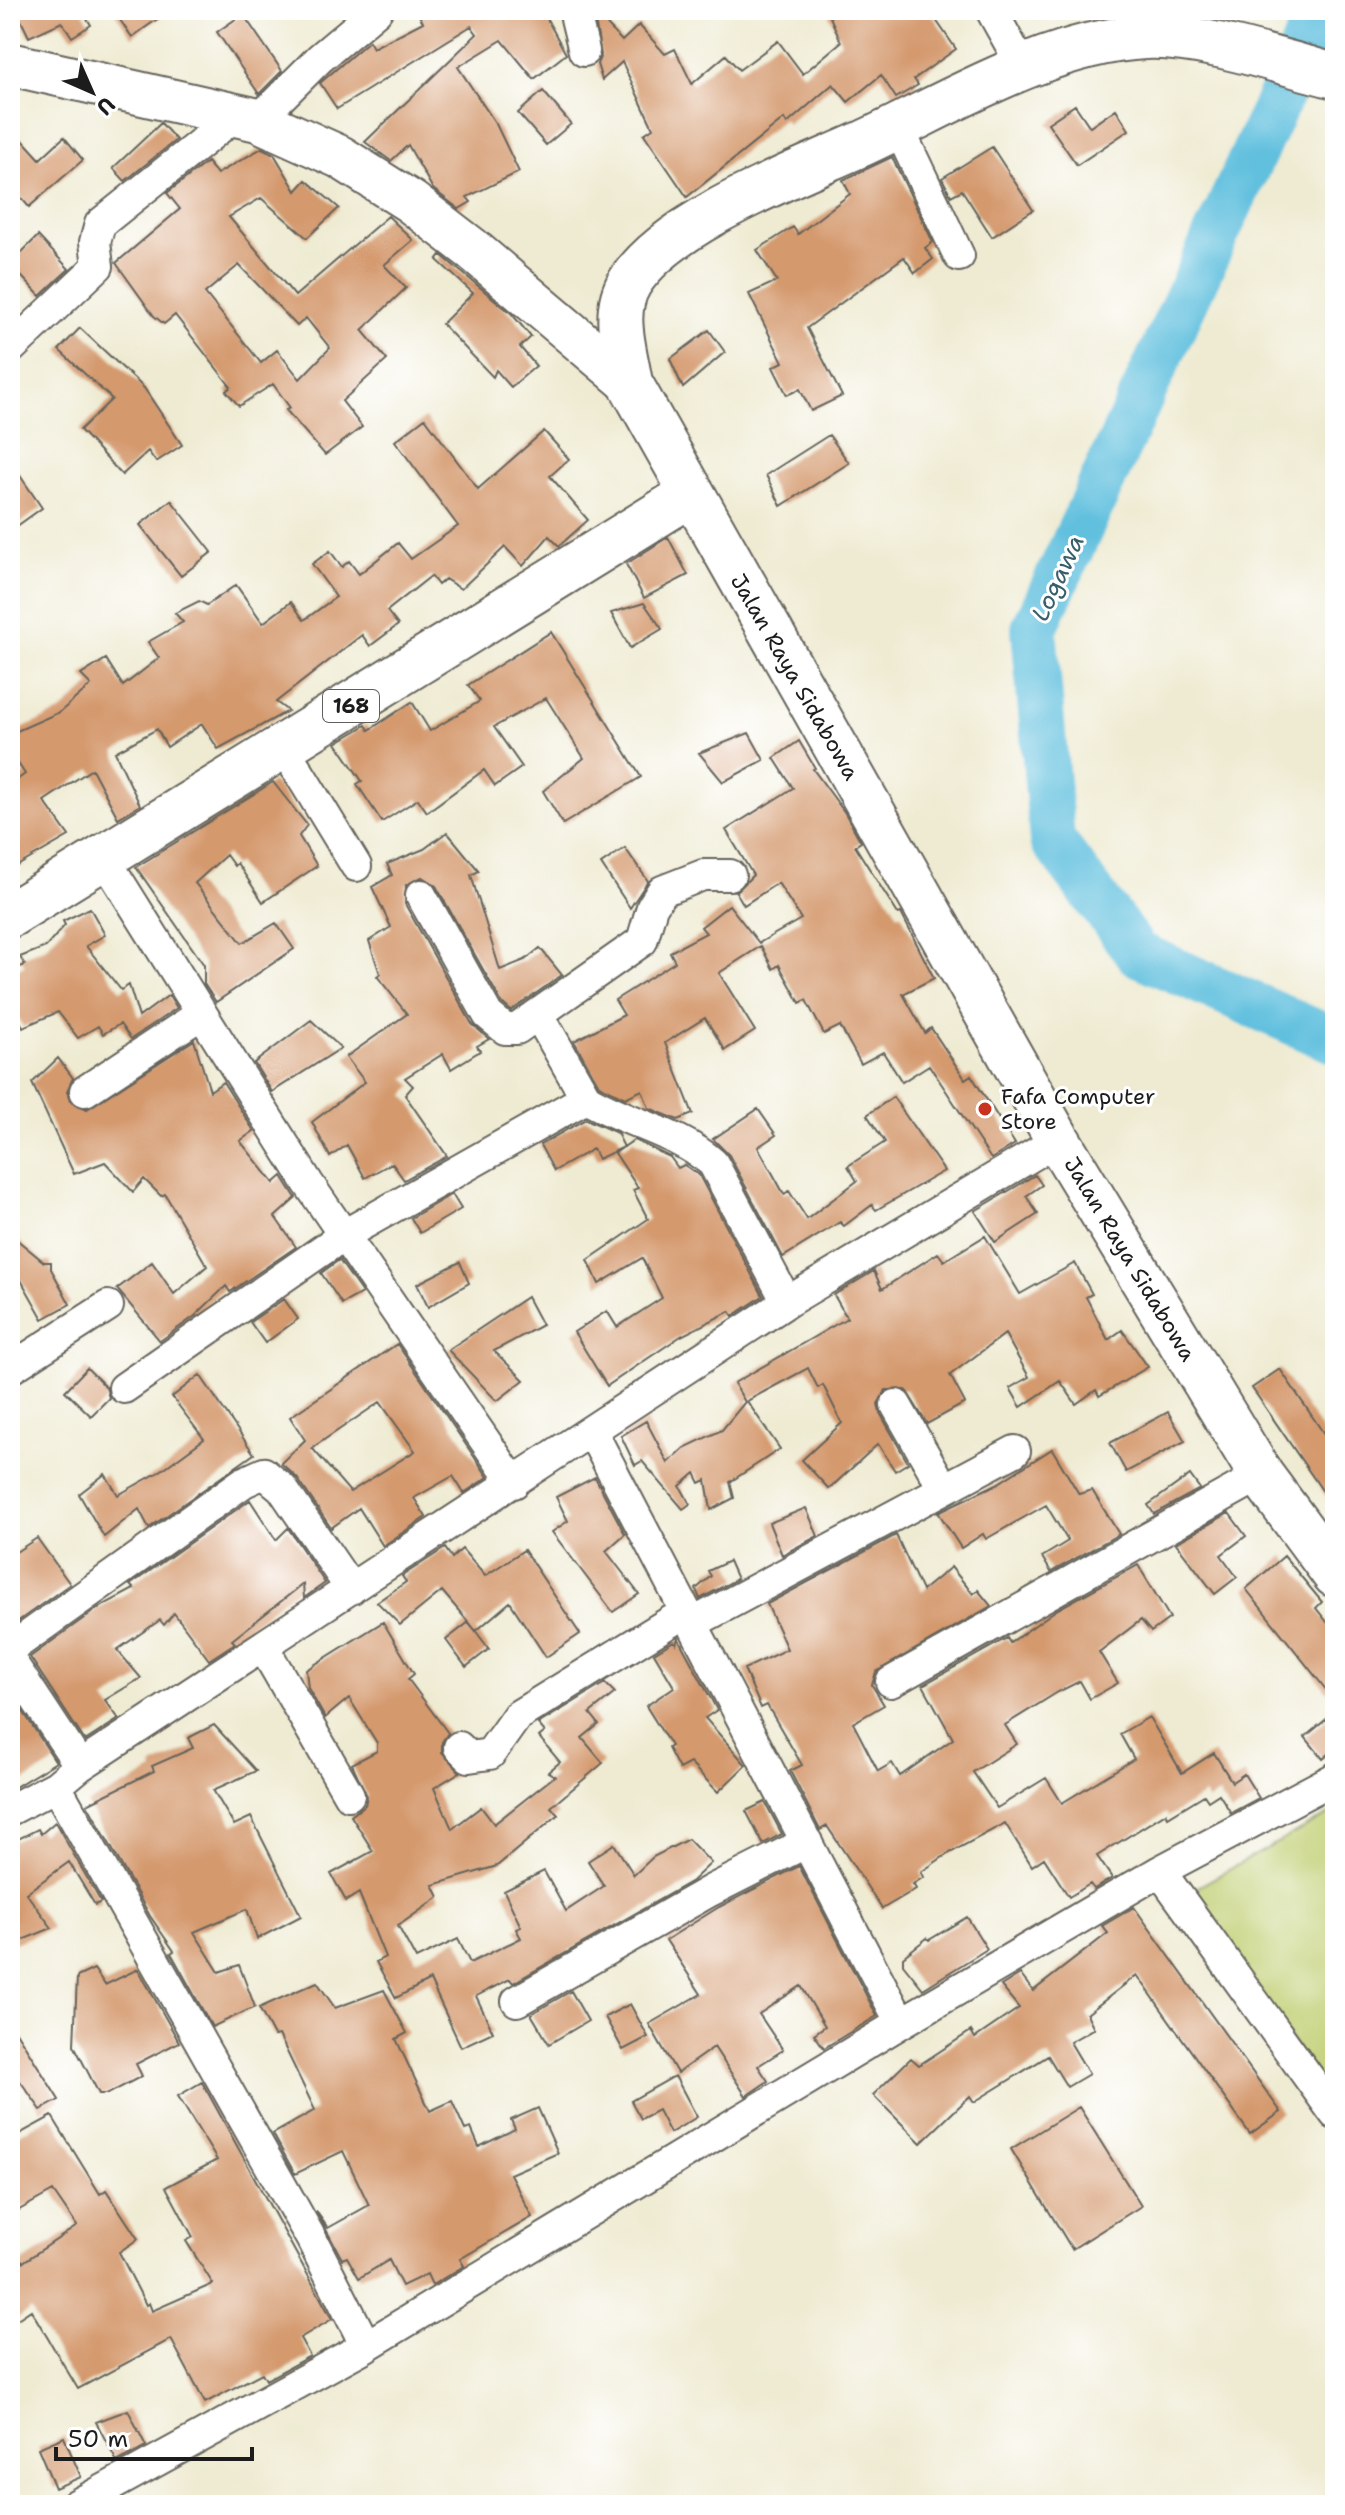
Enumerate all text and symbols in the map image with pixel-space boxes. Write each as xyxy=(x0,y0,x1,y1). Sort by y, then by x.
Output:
north arrow xyxy=(52,52,132,132)
text: U xyxy=(90,90,121,121)
water label: Logawa xyxy=(1024,530,1092,626)
street label: Jalan Raya Sidabowa xyxy=(724,569,866,786)
road number: 168 xyxy=(323,690,379,722)
place label: Fafa Computer Store xyxy=(1001,1082,1155,1136)
marker: Fafa Computer Store xyxy=(976,1100,994,1118)
street label: Jalan Raya Sidabowa xyxy=(1057,1151,1203,1367)
scale bar xyxy=(56,2411,252,2461)
text: 50 m xyxy=(68,2423,128,2455)

